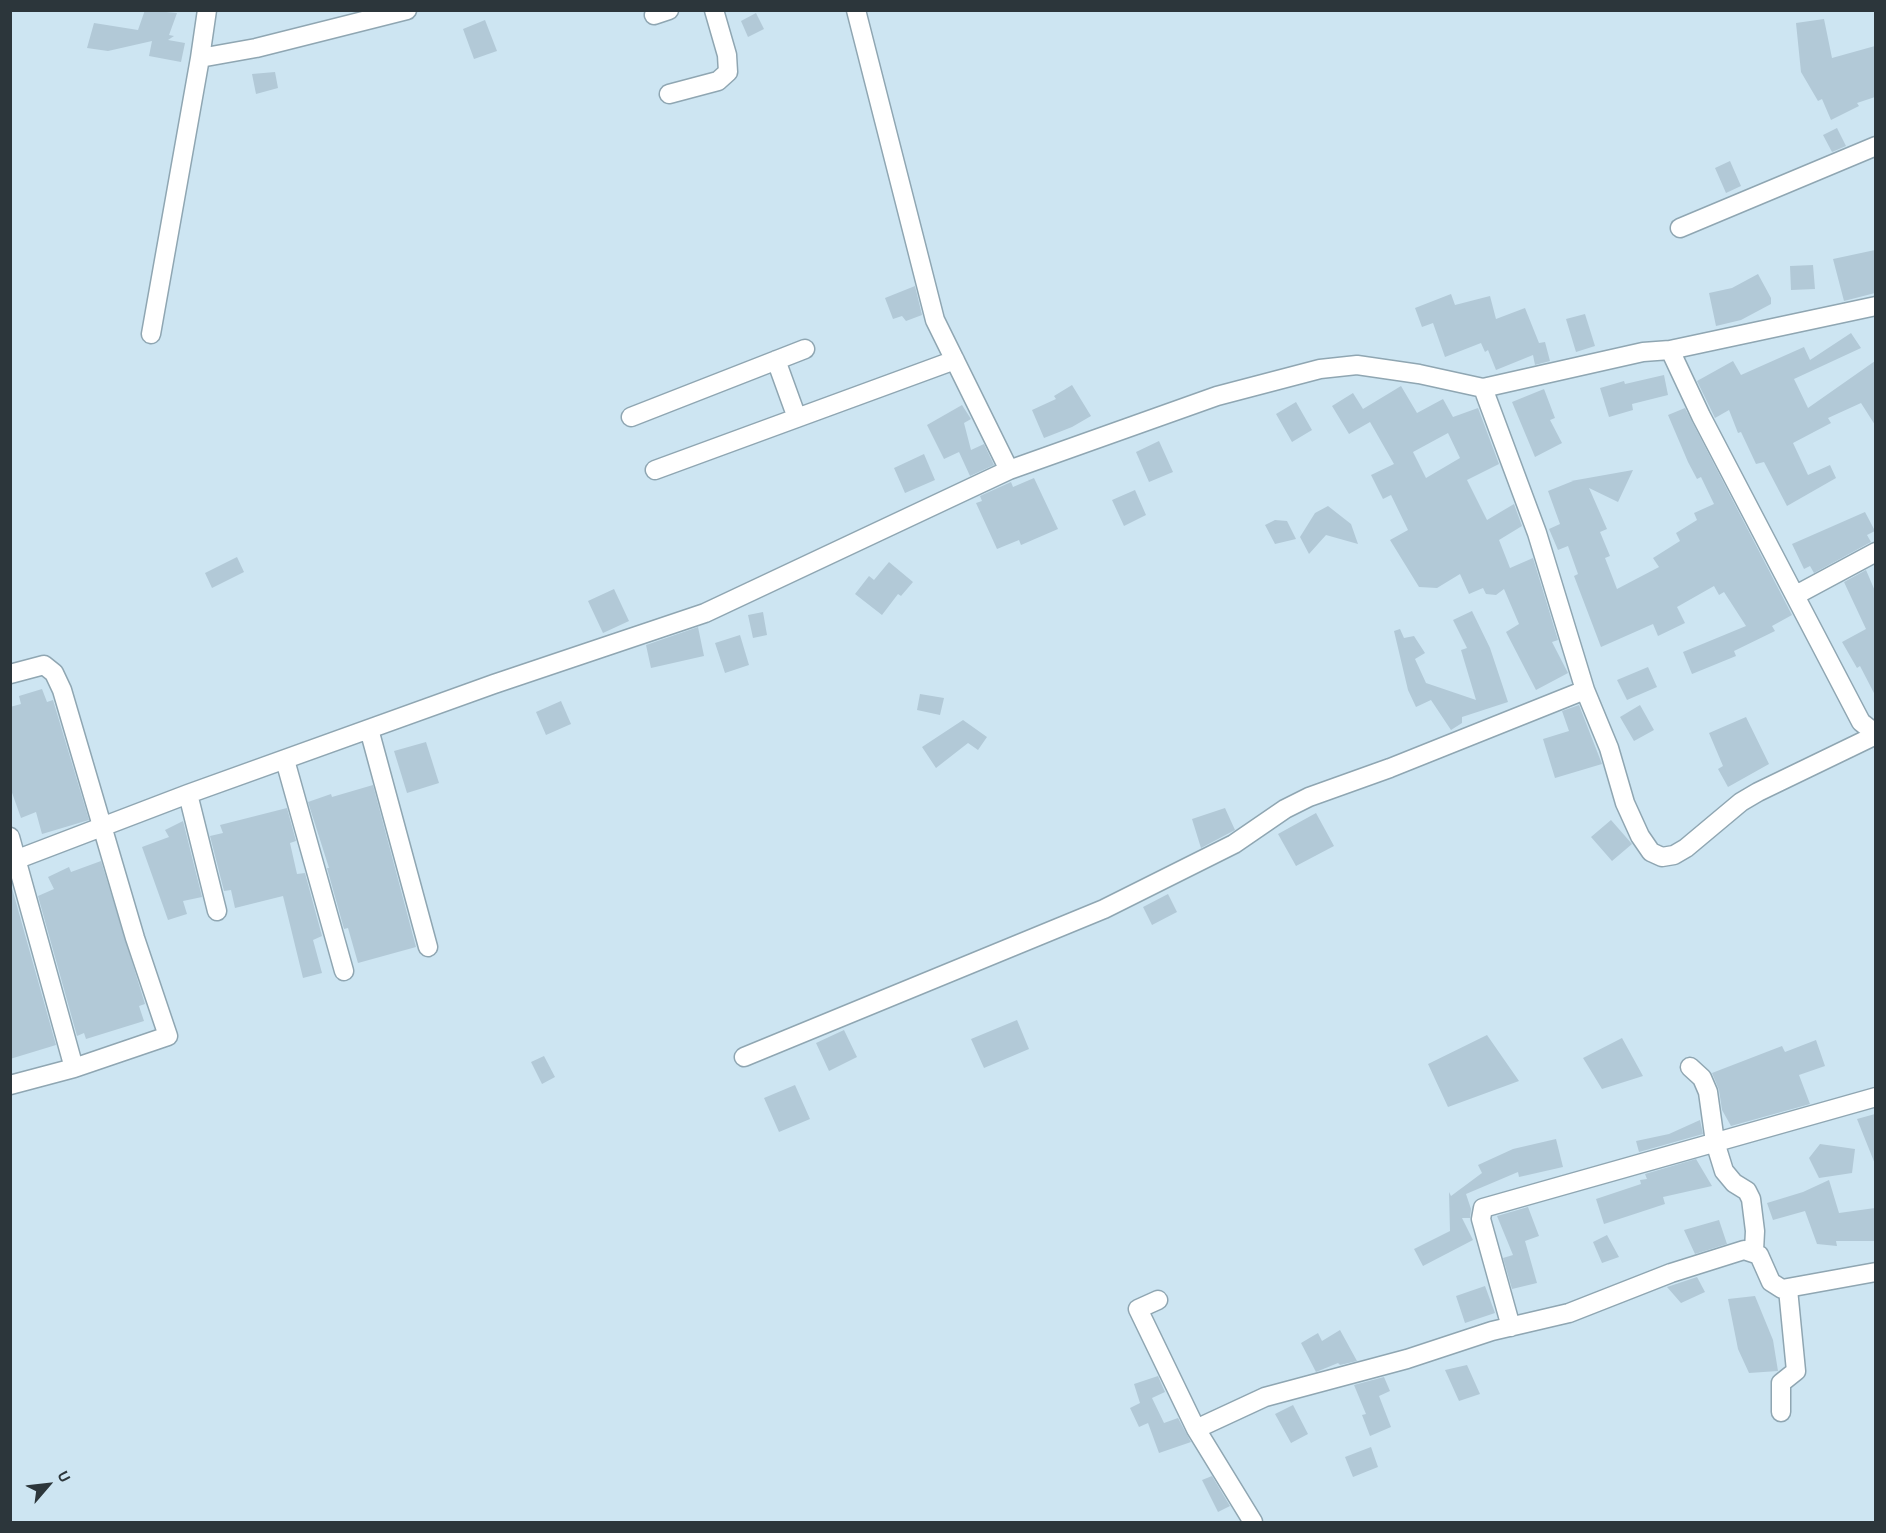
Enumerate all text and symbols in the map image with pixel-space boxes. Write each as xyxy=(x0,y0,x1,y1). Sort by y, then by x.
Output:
north arrow xyxy=(18,1455,78,1515)
text: U xyxy=(54,1468,73,1485)

